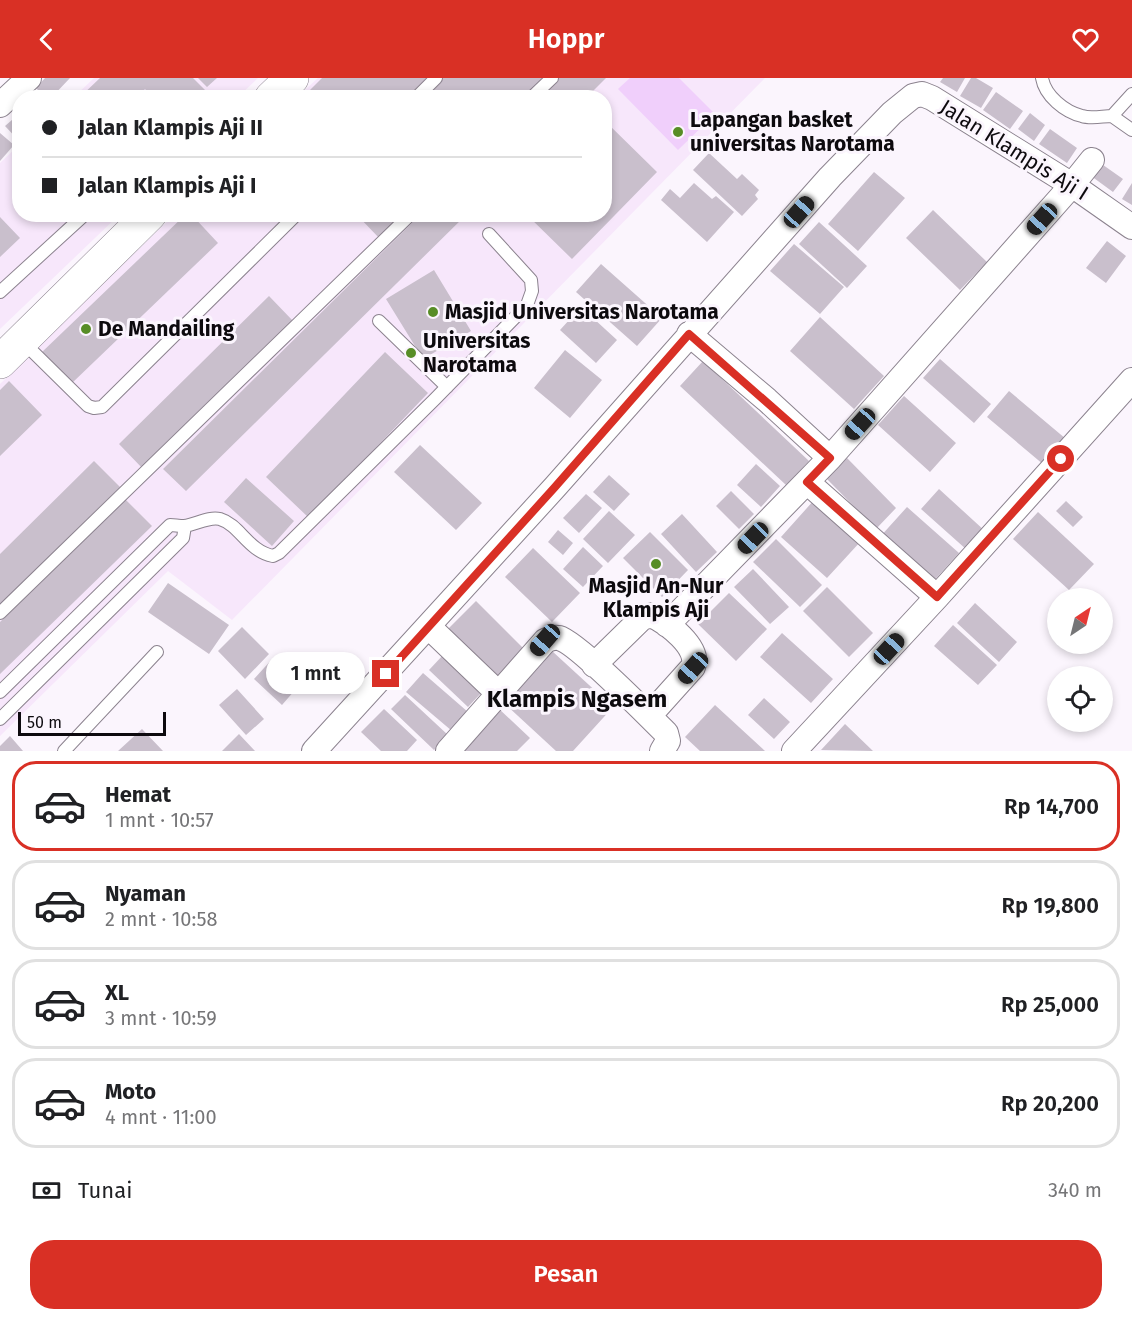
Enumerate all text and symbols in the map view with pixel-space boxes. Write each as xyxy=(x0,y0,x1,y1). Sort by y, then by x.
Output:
icon: back xyxy=(30,23,63,56)
text: Hoppr xyxy=(528,23,604,55)
icon: heart xyxy=(1069,23,1102,56)
street label: Jalan Klampis Aji I xyxy=(935,94,1093,206)
place label: Lapangan basket universitas Narotama xyxy=(690,107,895,157)
text: Jalan Klampis Aji II xyxy=(78,114,263,141)
marker: Lapangan basket universitas Narotama xyxy=(671,125,685,139)
text: Jalan Klampis Aji I xyxy=(78,172,256,199)
car xyxy=(780,193,818,231)
car xyxy=(1023,200,1061,238)
place label: Masjid Universitas Narotama xyxy=(445,299,719,325)
marker: Masjid Universitas Narotama xyxy=(426,305,440,319)
place label: De Mandailing xyxy=(98,316,235,342)
marker: De Mandailing xyxy=(79,322,93,336)
place label: Universitas Narotama xyxy=(423,328,530,378)
marker: Universitas Narotama xyxy=(404,346,418,360)
car xyxy=(841,405,879,443)
route start xyxy=(1047,445,1074,472)
car xyxy=(734,519,772,557)
marker: Masjid An-Nur Klampis Aji xyxy=(649,557,663,571)
place label: Masjid An-Nur Klampis Aji xyxy=(589,573,724,623)
north arrow xyxy=(1047,588,1113,654)
map controls xyxy=(1047,588,1113,732)
car xyxy=(526,621,564,659)
car xyxy=(870,630,908,668)
car xyxy=(674,649,712,687)
callout: 1 mnt xyxy=(266,653,365,695)
route end xyxy=(372,660,399,687)
text: 1 mnt xyxy=(290,661,341,685)
button: locate xyxy=(1047,666,1113,732)
district label: Klampis Ngasem xyxy=(487,685,667,713)
scale bar xyxy=(18,709,166,736)
text: 50 m xyxy=(27,713,62,732)
icon: car xyxy=(33,779,87,833)
text: Hemat xyxy=(105,781,171,808)
text: Rp 14,700 xyxy=(1004,793,1099,820)
text: 1 mnt · 10:57 xyxy=(105,808,214,832)
icon: car xyxy=(33,878,87,932)
text: Nyaman xyxy=(105,880,186,907)
text: Rp 19,800 xyxy=(1001,892,1099,919)
text: 2 mnt · 10:58 xyxy=(105,907,217,931)
icon: car xyxy=(33,977,87,1031)
text: XL xyxy=(105,979,129,1006)
text: Rp 25,000 xyxy=(1001,991,1099,1018)
text: 3 mnt · 10:59 xyxy=(105,1006,217,1030)
icon: car xyxy=(33,1076,87,1130)
text: Moto xyxy=(105,1078,156,1105)
text: Rp 20,200 xyxy=(1001,1090,1099,1117)
text: 4 mnt · 11:00 xyxy=(105,1105,217,1129)
icon: cash xyxy=(30,1174,63,1207)
text: Tunai xyxy=(78,1177,132,1204)
text: 340 m xyxy=(1048,1178,1102,1202)
button: Pesan xyxy=(30,1240,1102,1309)

